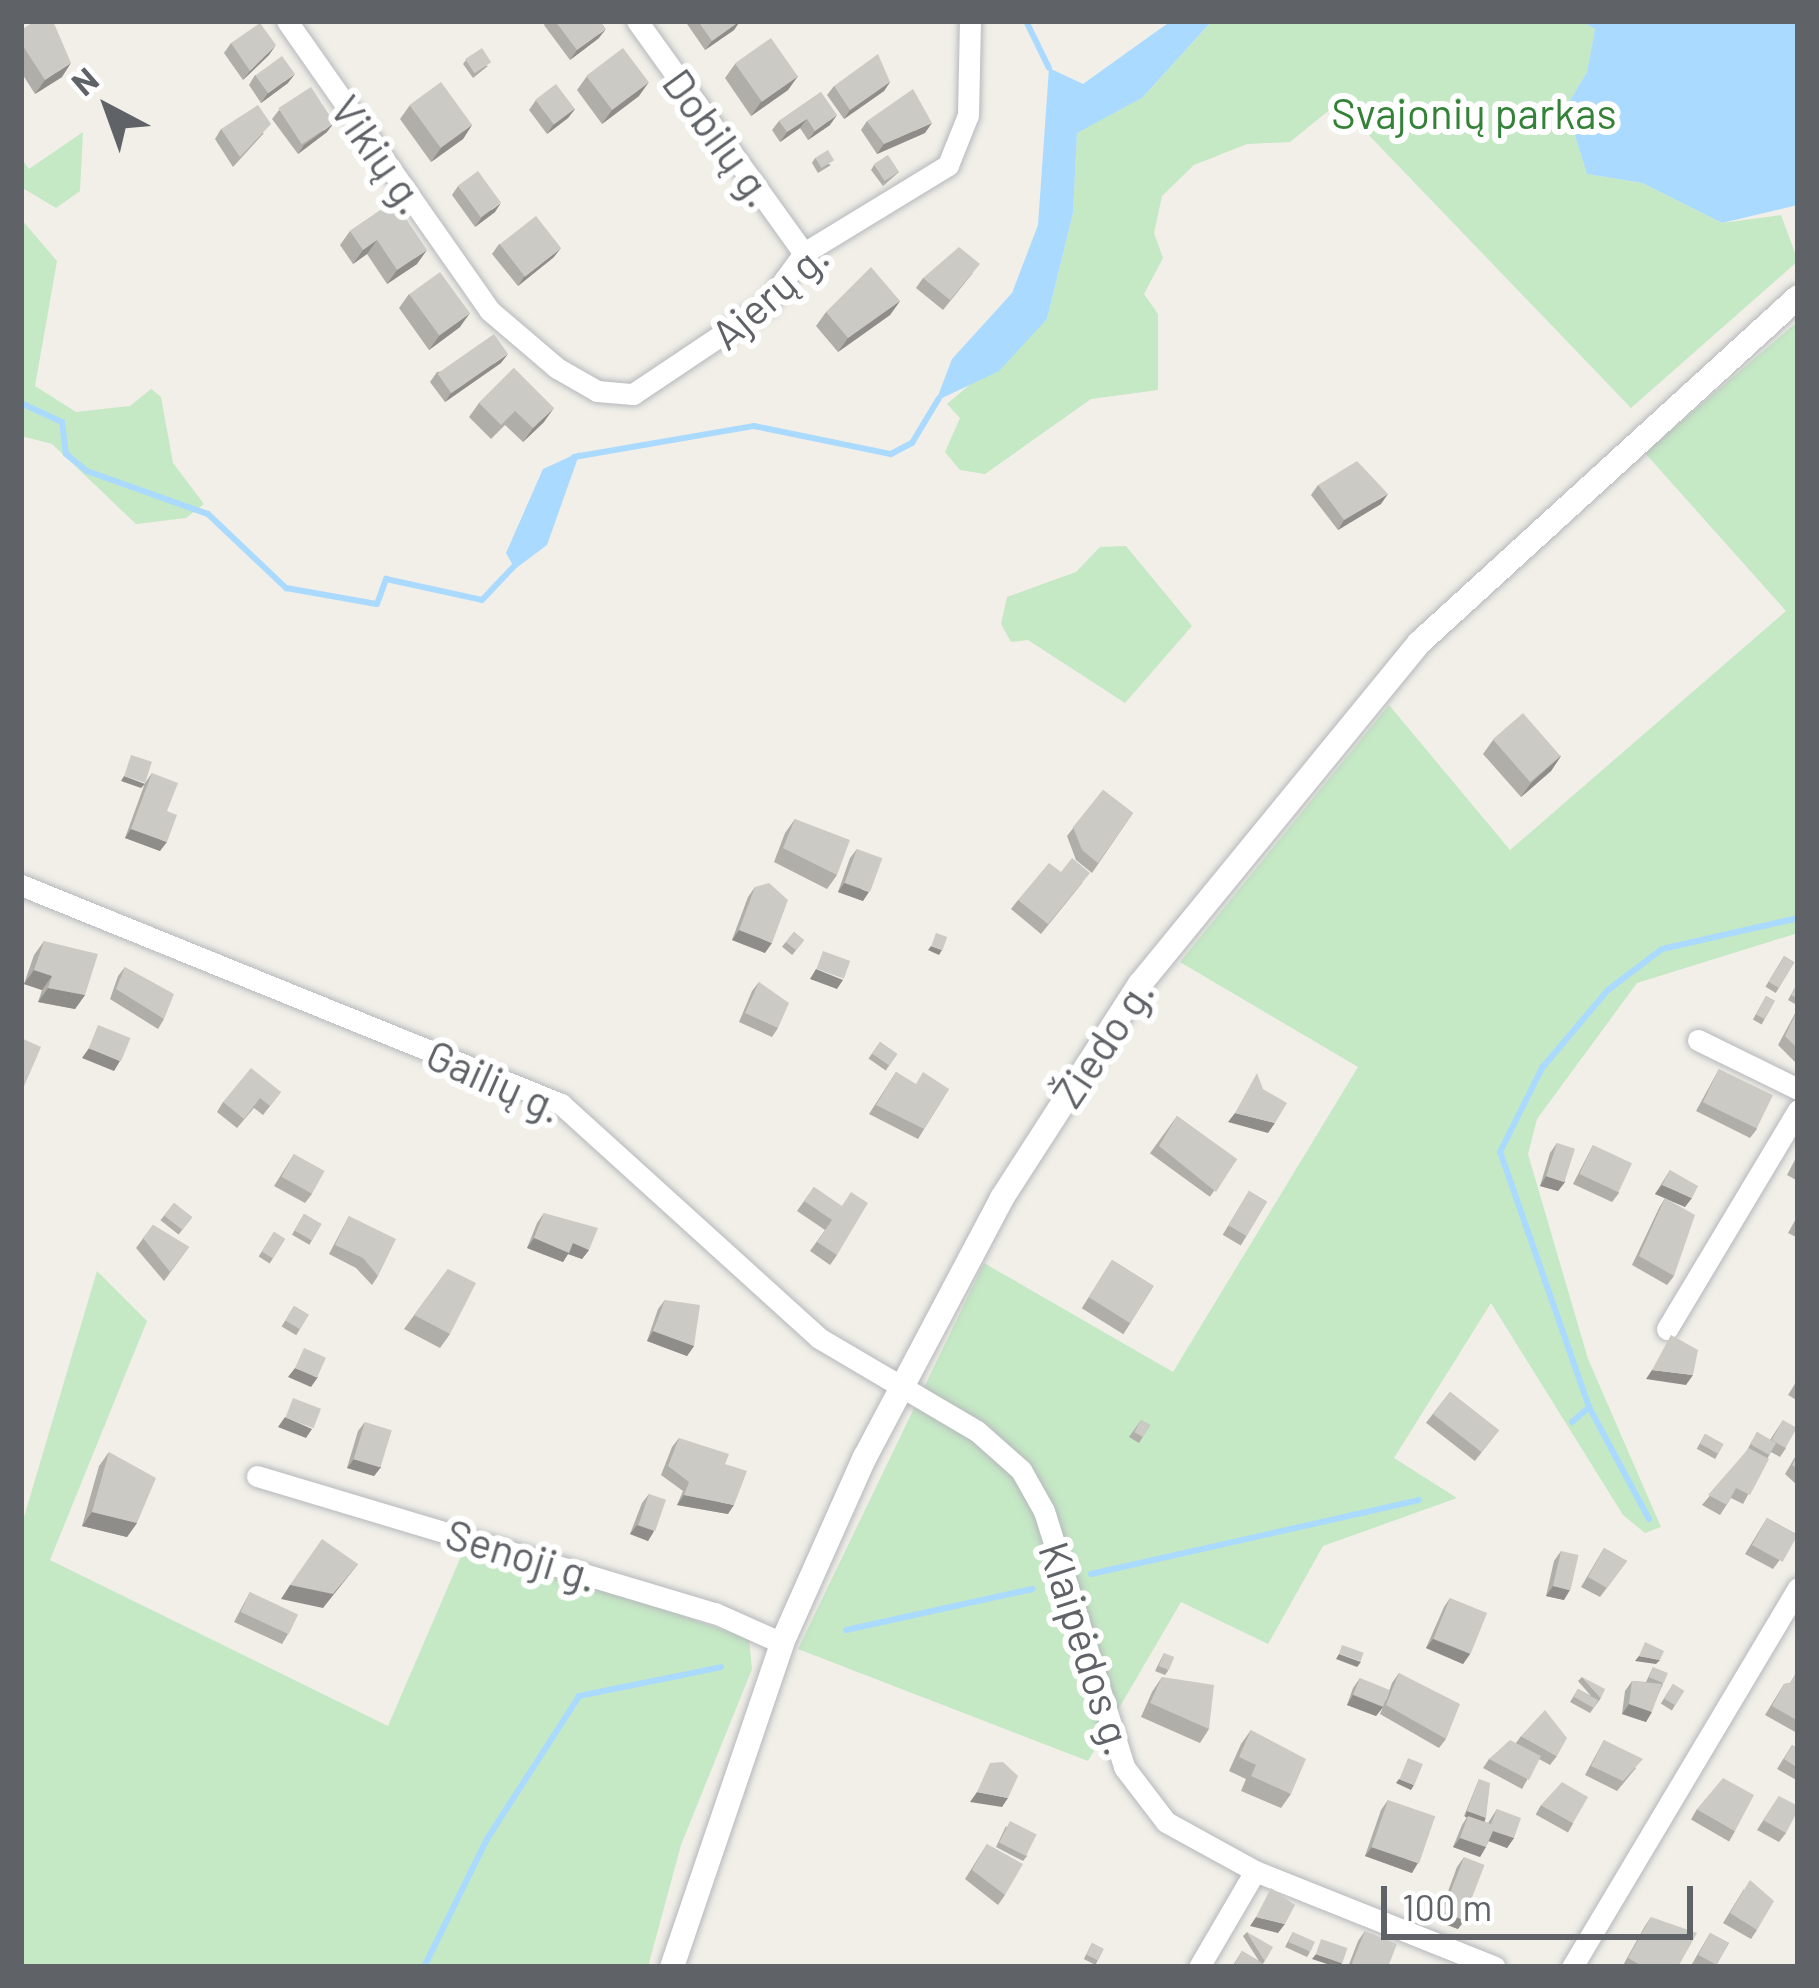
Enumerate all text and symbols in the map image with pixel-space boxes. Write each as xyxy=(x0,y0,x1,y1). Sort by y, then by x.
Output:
north arrow xyxy=(48,48,168,168)
text: N xyxy=(63,59,106,103)
street label: Dobilų g. xyxy=(653,59,787,215)
street label: Vikių g. xyxy=(321,85,439,223)
park label: Svajonių parkas xyxy=(1331,87,1617,137)
street label: Ajerų g. xyxy=(700,230,838,358)
street label: Žiedo g. xyxy=(1041,968,1163,1116)
street label: Gailių g. xyxy=(419,1028,571,1132)
street label: Senoji g. xyxy=(440,1507,604,1601)
street label: Klaipėdos g. xyxy=(1030,1535,1146,1761)
scale bar xyxy=(1387,1862,1699,1936)
text: 100 m xyxy=(1402,1885,1492,1928)

